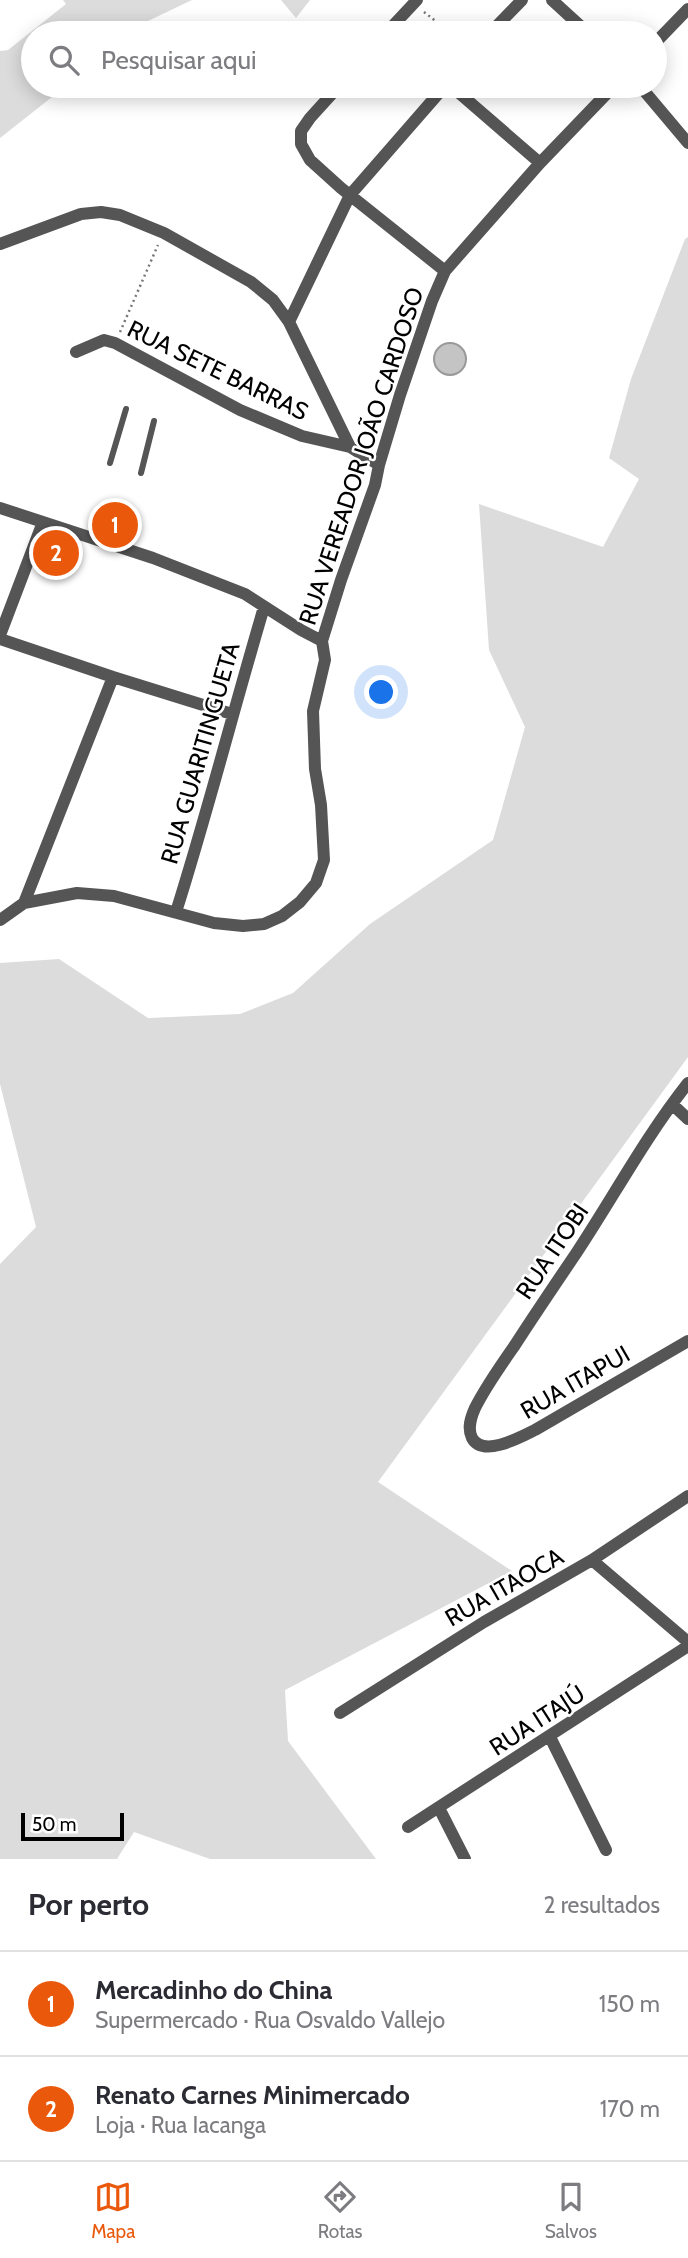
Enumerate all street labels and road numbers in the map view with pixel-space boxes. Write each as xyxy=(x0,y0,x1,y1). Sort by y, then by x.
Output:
street label: RUA VEREADOR JOÃO CARDOSO xyxy=(293,284,429,628)
street label: RUA SETE BARRAS xyxy=(123,314,313,426)
street label: RUA GUARITINGUETA xyxy=(154,639,246,867)
street label: RUA ITOBI xyxy=(510,1198,594,1304)
street label: RUA ITAPUI xyxy=(515,1339,635,1425)
street label: RUA ITAOCA xyxy=(440,1541,569,1633)
street label: RUA ITAJÚ xyxy=(484,1679,590,1761)

